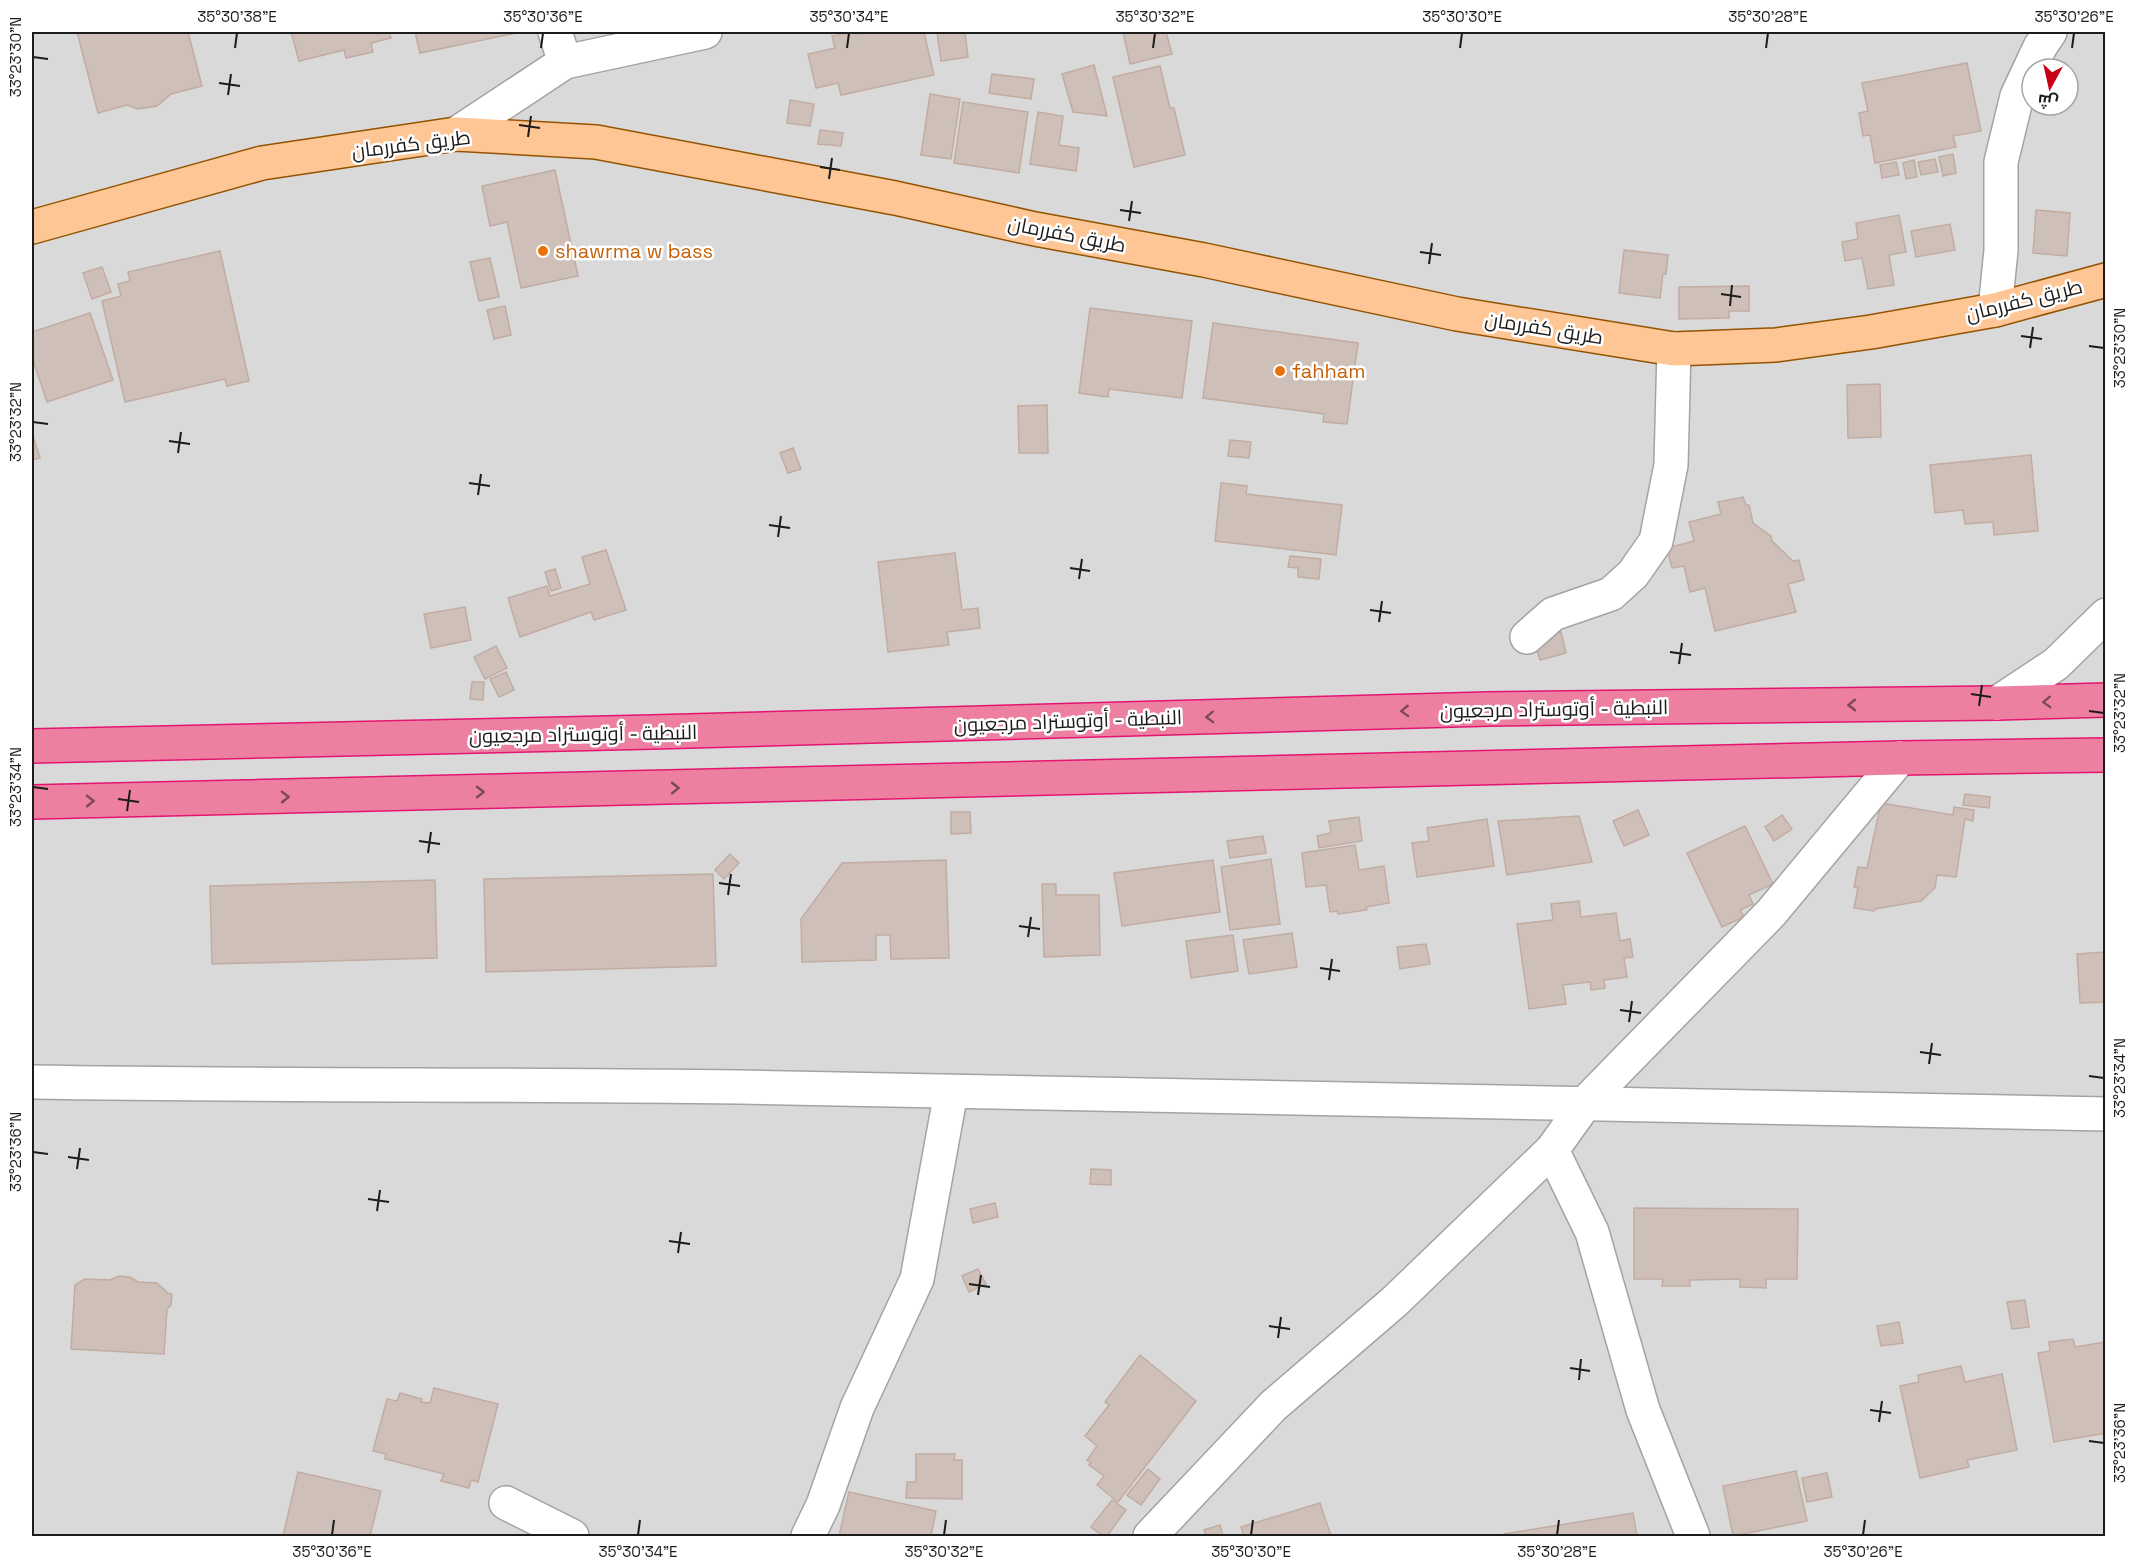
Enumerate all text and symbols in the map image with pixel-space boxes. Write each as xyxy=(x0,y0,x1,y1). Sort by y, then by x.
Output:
text: 35°30'38"E xyxy=(197,7,277,26)
text: 35°30'36"E xyxy=(503,7,583,26)
text: 35°30'34"E xyxy=(810,7,888,26)
text: 35°30'32"E xyxy=(1115,7,1195,26)
text: 35°30'30"E xyxy=(1422,7,1502,26)
text: 35°30'28"E xyxy=(1728,7,1808,26)
text: 35°30'26"E xyxy=(2034,7,2114,26)
text: 33°23'30"N xyxy=(6,17,25,97)
north arrow xyxy=(2020,57,2080,117)
text: ش xyxy=(2036,90,2060,113)
street label: طريق كفررمان xyxy=(350,124,472,164)
street label: طريق كفررمان xyxy=(1006,210,1128,258)
place label: shawrma w bass xyxy=(555,238,713,264)
marker: shawrma w bass xyxy=(536,244,550,258)
street label: طريق كفررمان xyxy=(1963,273,2085,327)
street label: طريق كفررمان xyxy=(1483,306,1605,350)
text: 33°23'30"N xyxy=(2110,308,2129,388)
place label: fahham xyxy=(1292,358,1365,384)
marker: fahham xyxy=(1273,364,1287,378)
text: 33°23'32"N xyxy=(6,382,25,462)
text: 33°23'32"N xyxy=(2110,673,2129,753)
street label: النبطية - أوتوستراد مرجعيون xyxy=(1440,694,1668,724)
one-way arrow xyxy=(2043,695,2052,708)
one-way arrow xyxy=(1848,699,1857,711)
street label: النبطية - أوتوستراد مرجعيون xyxy=(953,704,1183,738)
one-way arrow xyxy=(1401,705,1410,718)
one-way arrow xyxy=(1206,710,1215,723)
street label: النبطية - أوتوستراد مرجعيون xyxy=(469,719,697,749)
text: 33°23'34"N xyxy=(6,747,25,827)
one-way arrow xyxy=(670,781,679,794)
one-way arrow xyxy=(475,786,484,799)
one-way arrow xyxy=(280,791,289,803)
one-way arrow xyxy=(85,795,94,807)
text: 33°23'34"N xyxy=(2110,1038,2129,1118)
text: 33°23'36"N xyxy=(6,1112,25,1192)
text: 33°23'36"N xyxy=(2110,1403,2129,1483)
text: 35°30'36"E xyxy=(292,1542,372,1561)
text: 35°30'34"E xyxy=(599,1542,677,1561)
text: 35°30'32"E xyxy=(904,1542,984,1561)
text: 35°30'30"E xyxy=(1211,1542,1291,1561)
text: 35°30'28"E xyxy=(1517,1542,1597,1561)
text: 35°30'26"E xyxy=(1823,1542,1903,1561)

